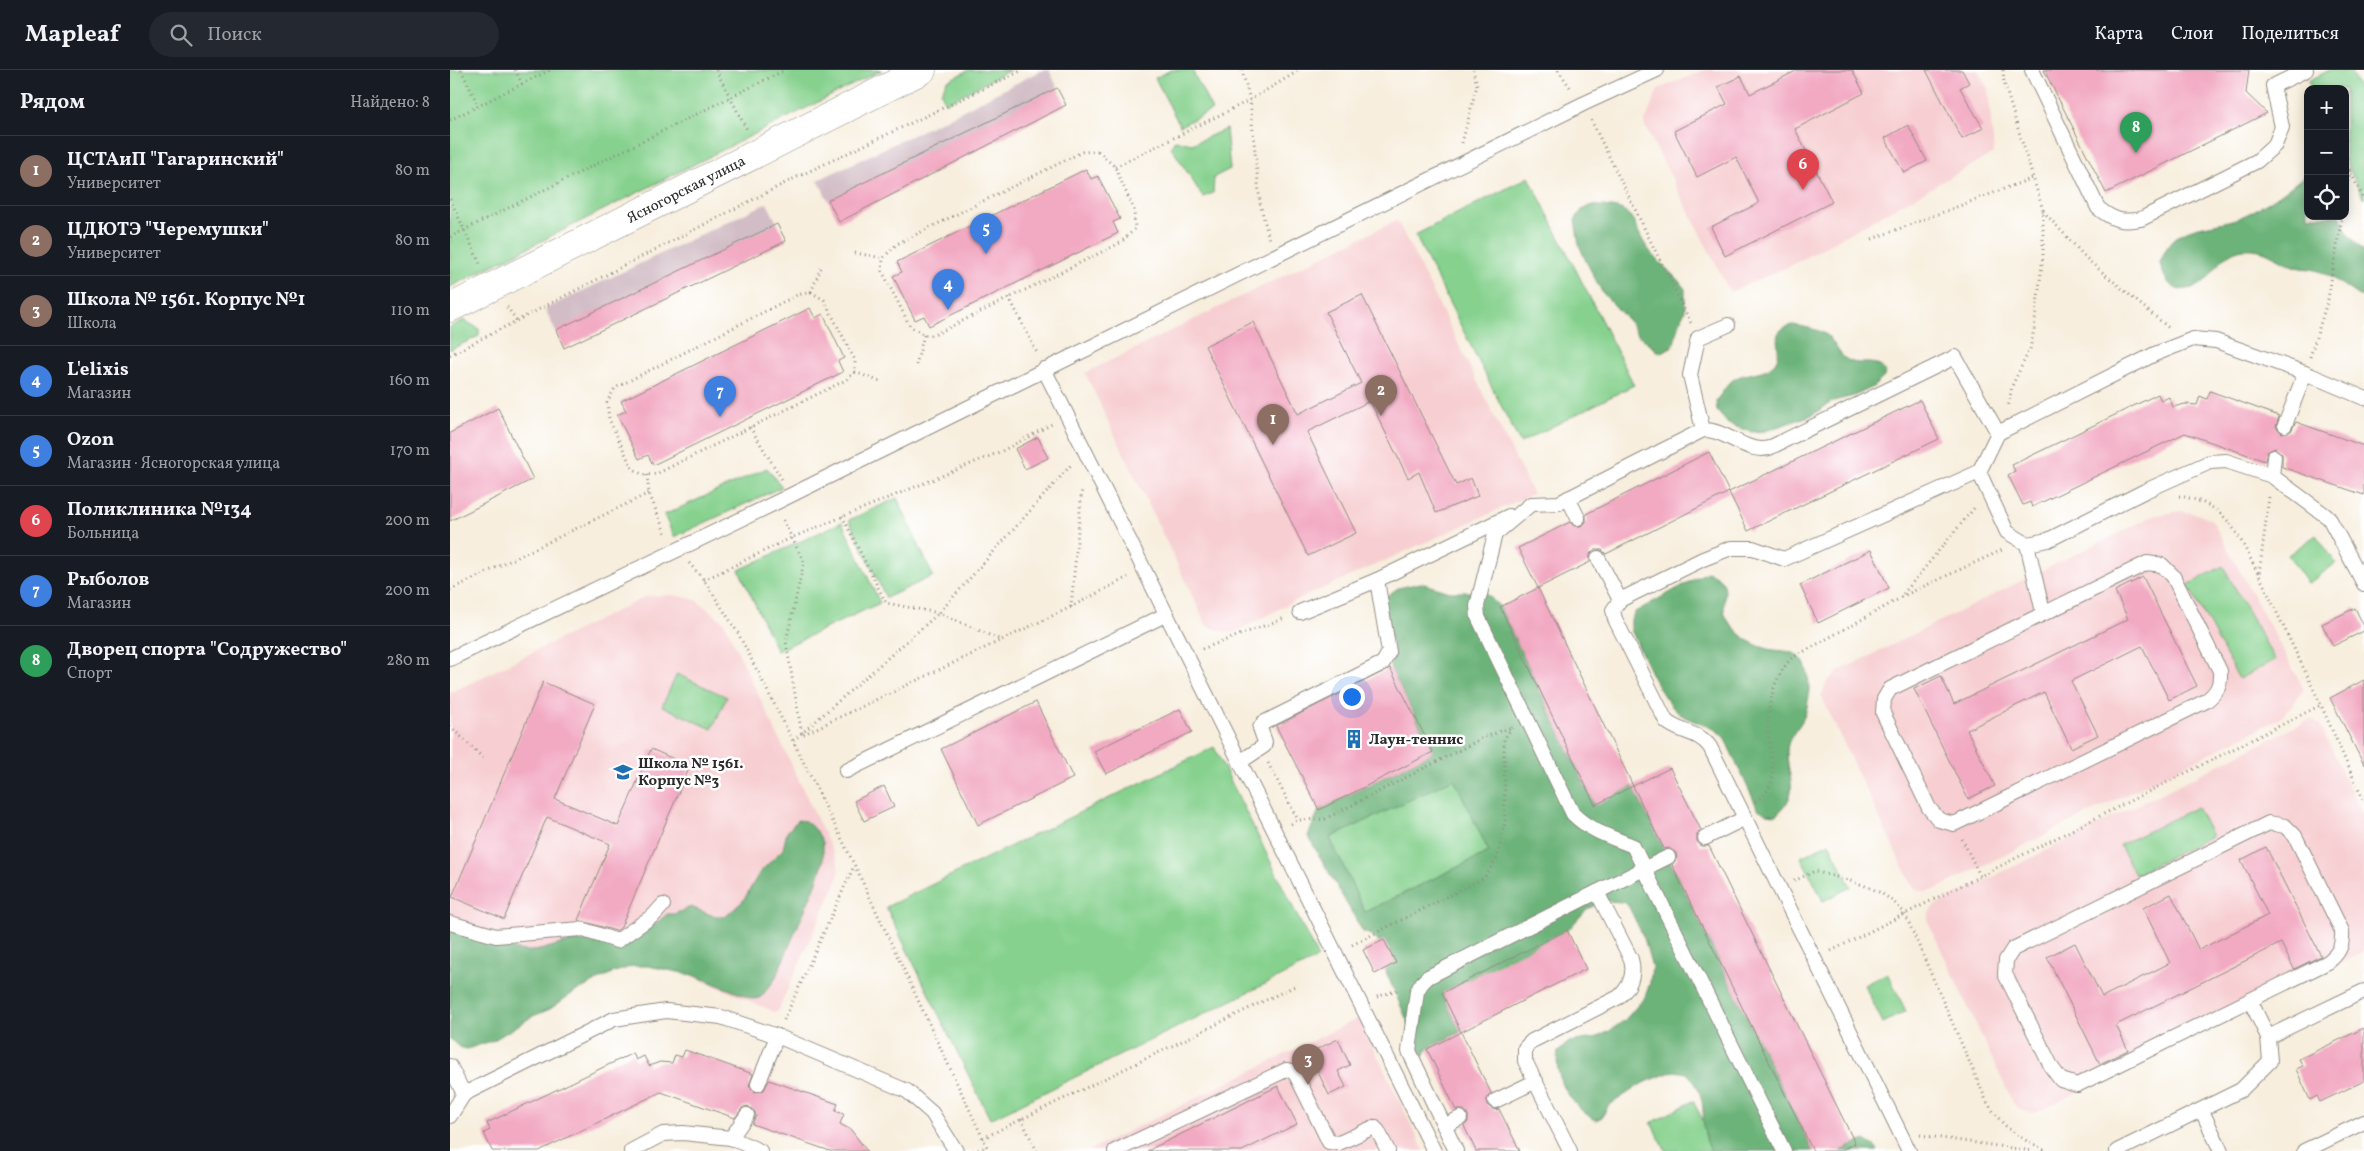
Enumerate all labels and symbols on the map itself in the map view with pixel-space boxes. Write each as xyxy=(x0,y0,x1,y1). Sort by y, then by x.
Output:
pin: 8 xyxy=(2120,112,2152,153)
pin: 6 xyxy=(1787,149,1819,190)
street label: Ясногорская улица xyxy=(624,151,750,229)
pin: 5 xyxy=(970,213,1002,254)
pin: 4 xyxy=(932,269,964,310)
pin: 2 xyxy=(1365,375,1397,416)
pin: 7 xyxy=(704,376,736,417)
pin: 1 xyxy=(1257,404,1289,445)
your location xyxy=(1339,684,1365,710)
building icon: Лаун-теннис xyxy=(1343,728,1365,750)
place label: Лаун-теннис xyxy=(1369,730,1463,751)
place label: Школа № 1561. Корпус №3 xyxy=(638,754,744,792)
school or university icon: Школа № 1561. Корпус №3 xyxy=(612,761,634,783)
pin: 3 xyxy=(1292,1044,1324,1085)

